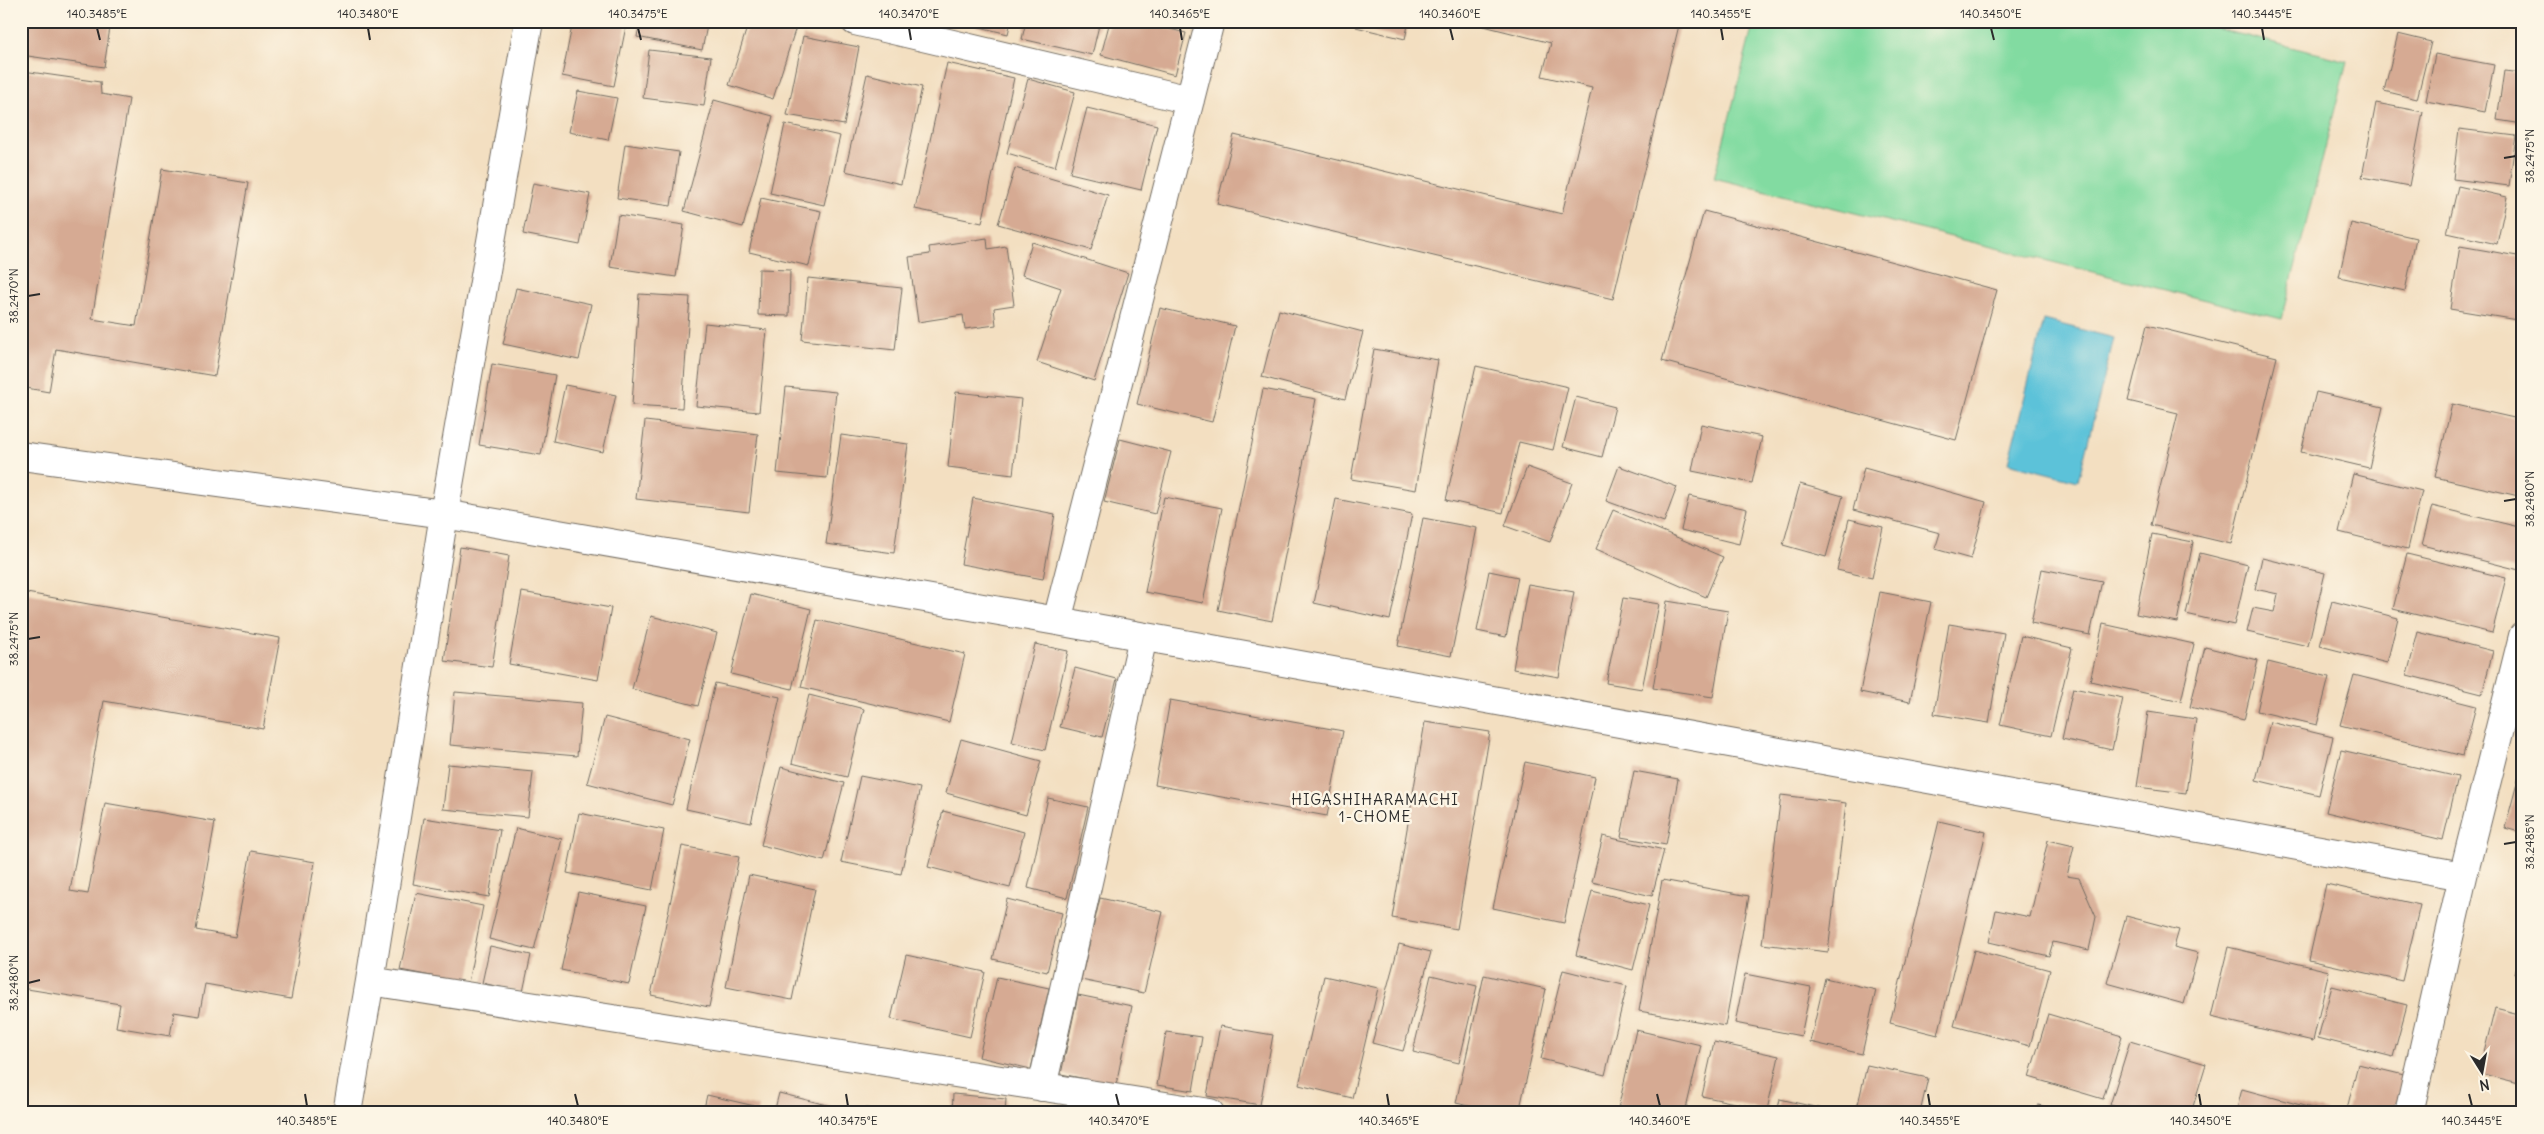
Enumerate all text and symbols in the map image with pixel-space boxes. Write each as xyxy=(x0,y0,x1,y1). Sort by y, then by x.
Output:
text: 140.3485°E xyxy=(67,6,127,21)
text: 140.3480°E xyxy=(337,6,399,21)
text: 140.3475°E xyxy=(608,6,668,21)
text: 140.3470°E xyxy=(879,6,939,21)
text: 140.3465°E xyxy=(1150,6,1210,21)
text: 140.3460°E xyxy=(1419,6,1481,21)
text: 140.3455°E xyxy=(1691,6,1751,21)
text: 140.3450°E xyxy=(1960,6,2022,21)
text: 140.3445°E xyxy=(2232,6,2292,21)
text: 38.2475°N xyxy=(2522,129,2537,183)
text: 38.2470°N xyxy=(6,268,21,324)
text: 38.2480°N xyxy=(2522,471,2537,527)
text: 38.2475°N xyxy=(6,612,21,666)
district label: HIGASHIHARAMACHI 1-CHOME xyxy=(1291,790,1459,826)
text: 38.2485°N xyxy=(2522,814,2537,870)
text: 38.2480°N xyxy=(6,955,21,1011)
north arrow xyxy=(2456,1046,2506,1096)
text: N xyxy=(2478,1075,2491,1095)
text: 140.3485°E xyxy=(277,1113,337,1128)
text: 140.3480°E xyxy=(547,1113,609,1128)
text: 140.3475°E xyxy=(818,1113,878,1128)
text: 140.3470°E xyxy=(1089,1113,1149,1128)
text: 140.3465°E xyxy=(1359,1113,1419,1128)
text: 140.3460°E xyxy=(1629,1113,1691,1128)
text: 140.3455°E xyxy=(1900,1113,1960,1128)
text: 140.3450°E xyxy=(2170,1113,2232,1128)
text: 140.3445°E xyxy=(2442,1113,2502,1128)

